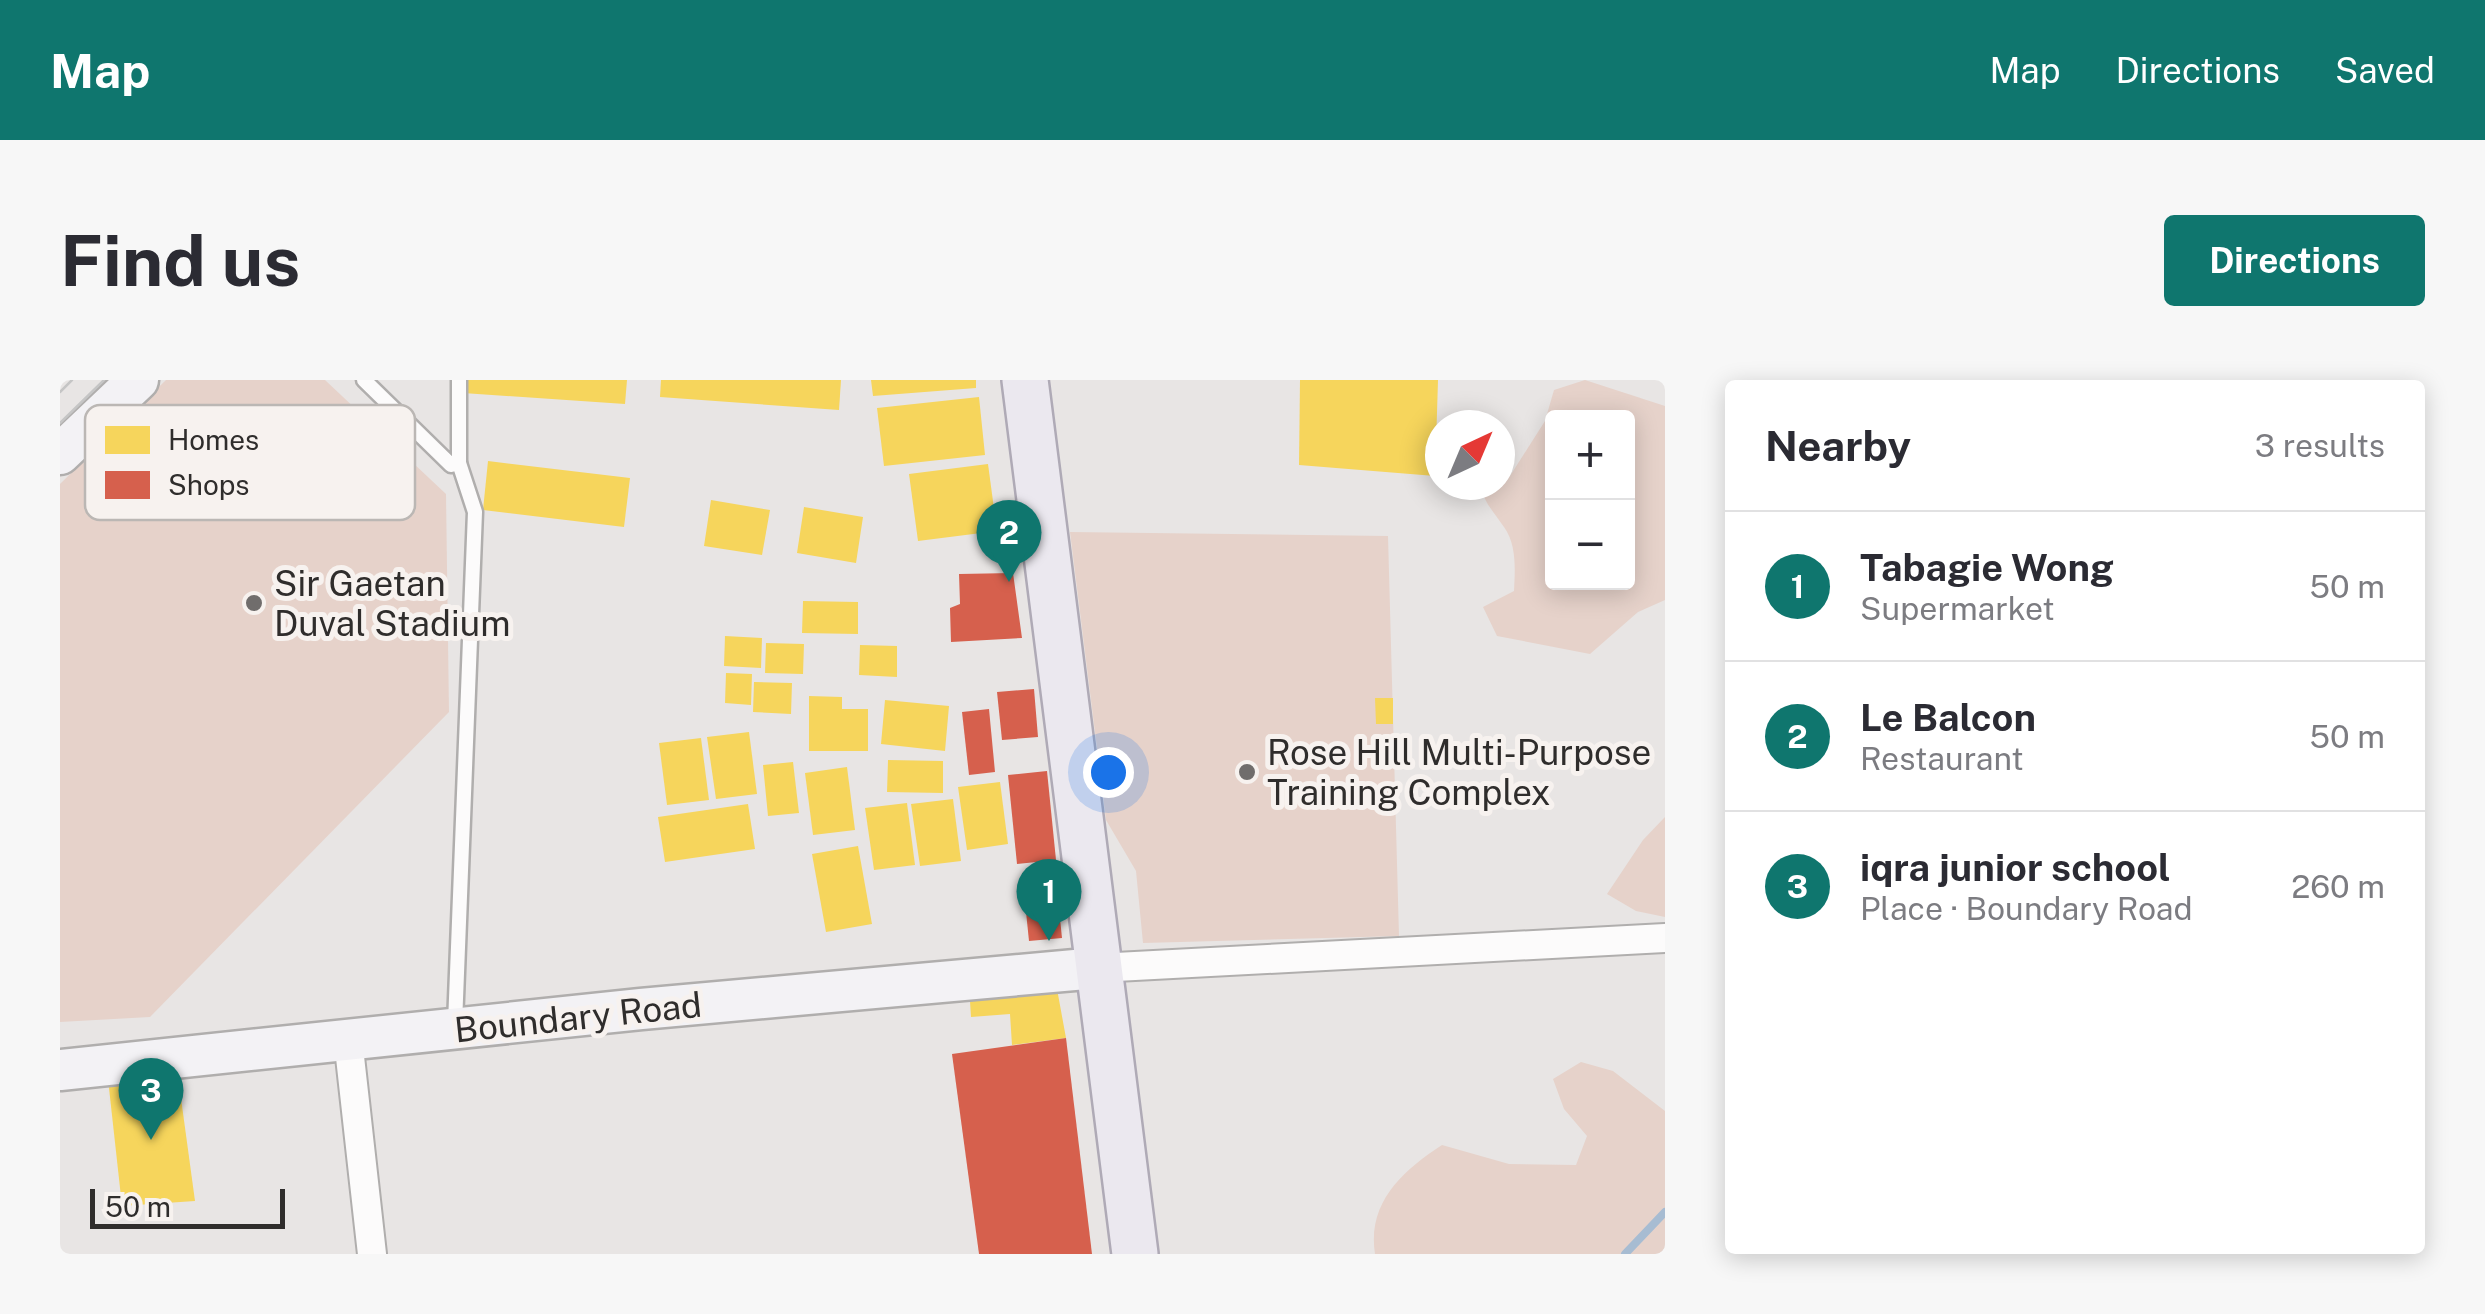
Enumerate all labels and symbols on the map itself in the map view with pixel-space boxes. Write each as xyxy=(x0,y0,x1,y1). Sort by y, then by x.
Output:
legend xyxy=(85,405,415,520)
north arrow xyxy=(1425,410,1515,500)
text: Homes xyxy=(168,423,259,456)
text: Shops xyxy=(168,468,250,501)
pin: 2 xyxy=(976,500,1042,582)
place label: Sir Gaetan Duval Stadium xyxy=(274,563,511,644)
marker: Sir Gaetan Duval Stadium xyxy=(243,592,265,614)
place label: Rose Hill Multi-Purpose Training Complex xyxy=(1267,732,1651,813)
your location xyxy=(1083,747,1134,798)
marker: Rose Hill Multi-Purpose Training Complex xyxy=(1236,761,1258,783)
pin: 1 xyxy=(1016,858,1082,941)
street label: Boundary Road xyxy=(452,984,704,1050)
pin: 3 xyxy=(118,1058,184,1140)
scale bar xyxy=(90,1184,285,1228)

